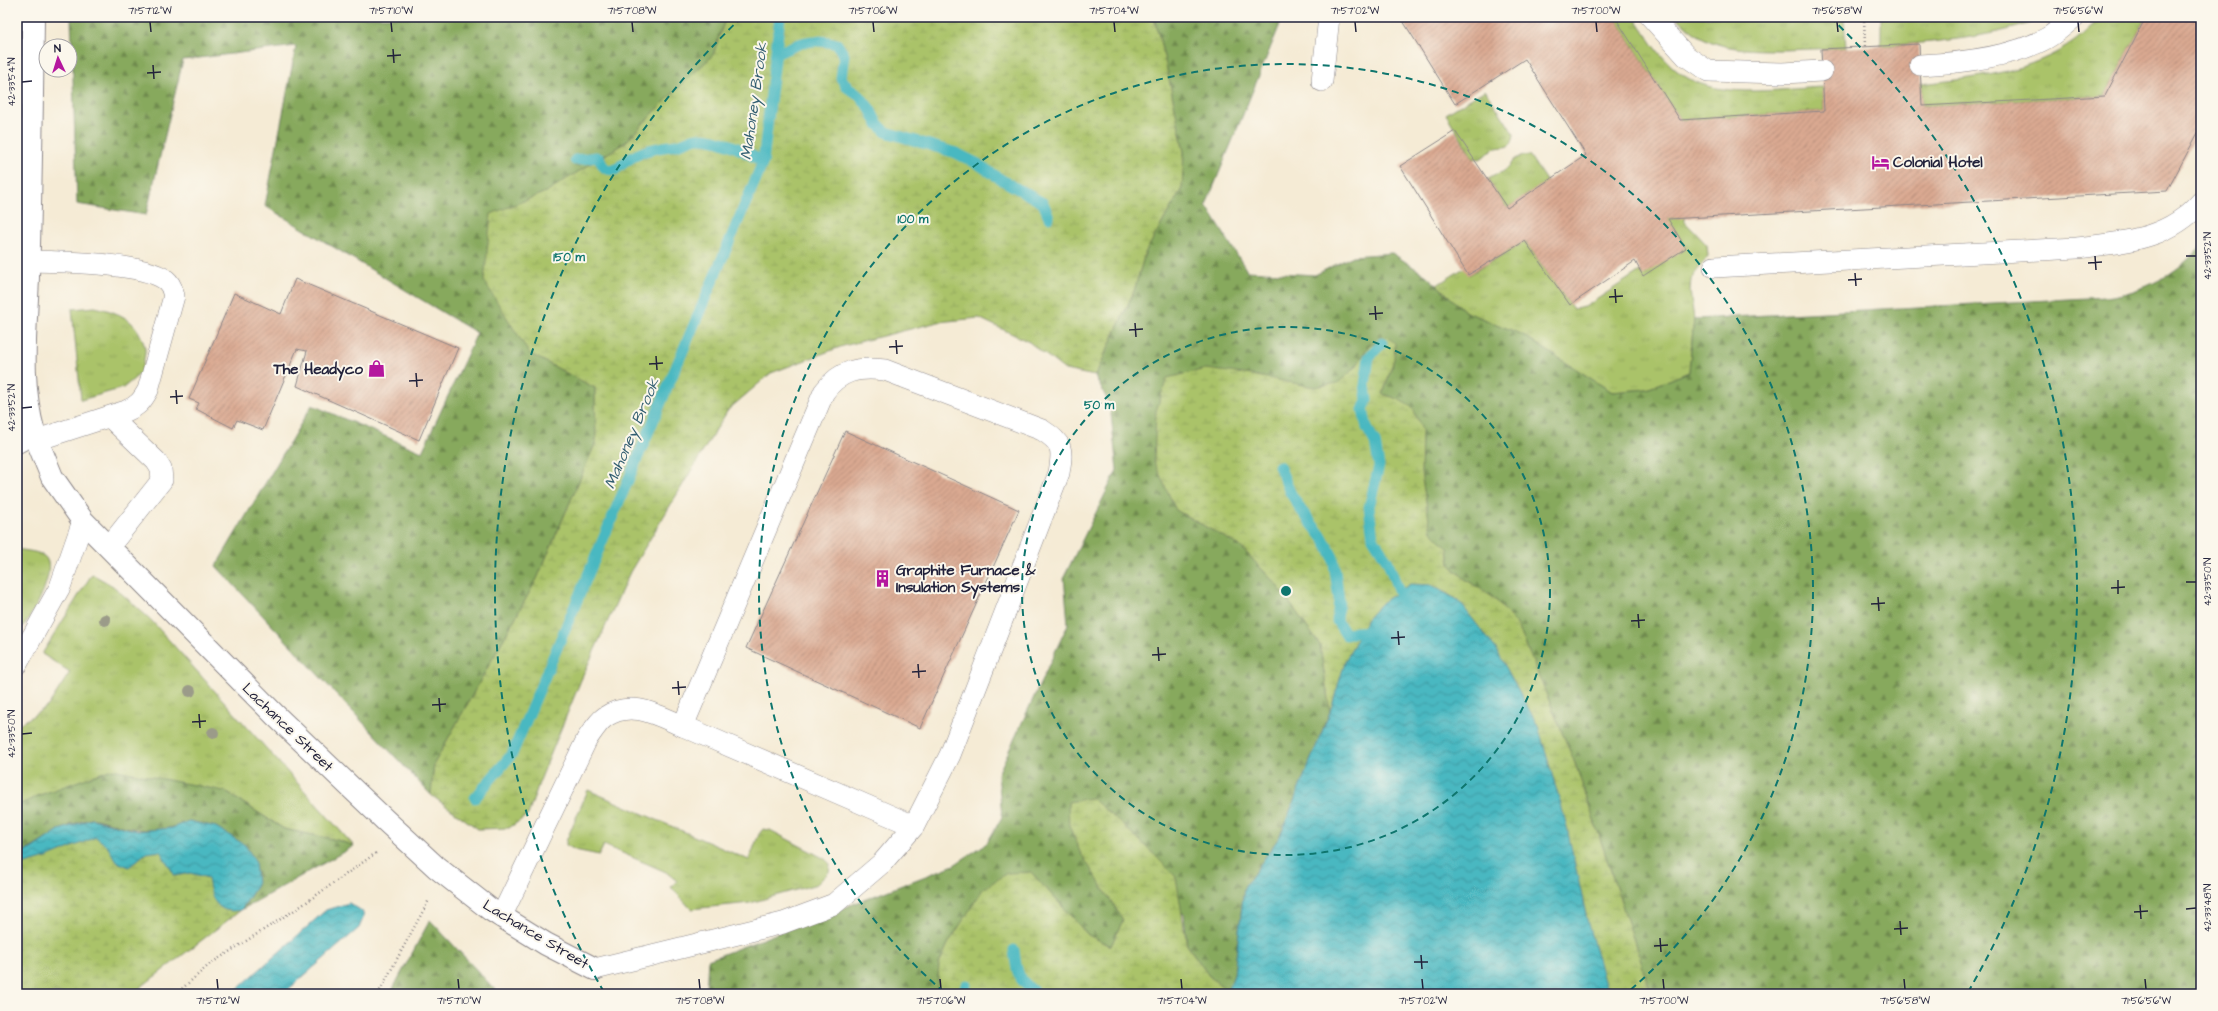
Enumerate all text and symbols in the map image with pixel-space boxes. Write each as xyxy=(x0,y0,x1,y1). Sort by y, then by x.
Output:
text: 71°57'12"W xyxy=(128,4,172,18)
text: 71°57'10"W xyxy=(369,4,414,18)
text: 71°57'08"W xyxy=(607,4,657,18)
text: 71°57'06"W xyxy=(849,4,898,18)
text: 71°57'04"W xyxy=(1089,4,1139,18)
text: 71°57'02"W xyxy=(1331,4,1380,18)
text: 71°57'00"W xyxy=(1572,4,1621,18)
text: 71°56'58"W xyxy=(1812,4,1863,18)
text: 71°56'56"W xyxy=(2053,4,2103,18)
north arrow xyxy=(38,38,78,78)
water label: Mahoney Brook xyxy=(735,40,774,161)
text: N xyxy=(53,41,61,56)
text: 42°33'54"N xyxy=(5,57,19,107)
hotel icon: Colonial Hotel xyxy=(1870,152,1890,172)
place label: Colonial Hotel xyxy=(1893,152,1983,173)
text: 100 m xyxy=(898,211,929,228)
text: 42°33'52"N xyxy=(2201,232,2215,280)
text: 150 m xyxy=(553,249,586,266)
place label: The Headyco xyxy=(272,359,364,381)
shop icon: The Headyco xyxy=(366,359,386,379)
water label: Mahoney Brook xyxy=(599,374,667,492)
text: 42°33'52"N xyxy=(5,384,19,432)
text: 50 m xyxy=(1084,397,1115,414)
text: 42°33'50"N xyxy=(2201,558,2215,606)
place label: Graphite Furnace & Insulation Systems xyxy=(896,560,1037,599)
building icon: Graphite Furnace & Insulation Systems xyxy=(873,569,893,589)
centre of rings xyxy=(1279,584,1293,598)
street label: Lachance Street xyxy=(237,678,338,777)
text: 42°33'50"N xyxy=(5,710,19,758)
text: 42°33'48"N xyxy=(2201,884,2215,932)
street label: Lachance Street xyxy=(479,895,593,974)
text: 71°57'12"W xyxy=(196,994,240,1008)
text: 71°57'10"W xyxy=(437,994,482,1008)
text: 71°57'08"W xyxy=(675,994,725,1008)
text: 71°57'06"W xyxy=(917,994,966,1008)
text: 71°57'04"W xyxy=(1157,994,1207,1008)
text: 71°57'02"W xyxy=(1399,994,1448,1008)
text: 71°57'00"W xyxy=(1640,994,1689,1008)
text: 71°56'58"W xyxy=(1880,994,1931,1008)
text: 71°56'56"W xyxy=(2121,994,2171,1008)

